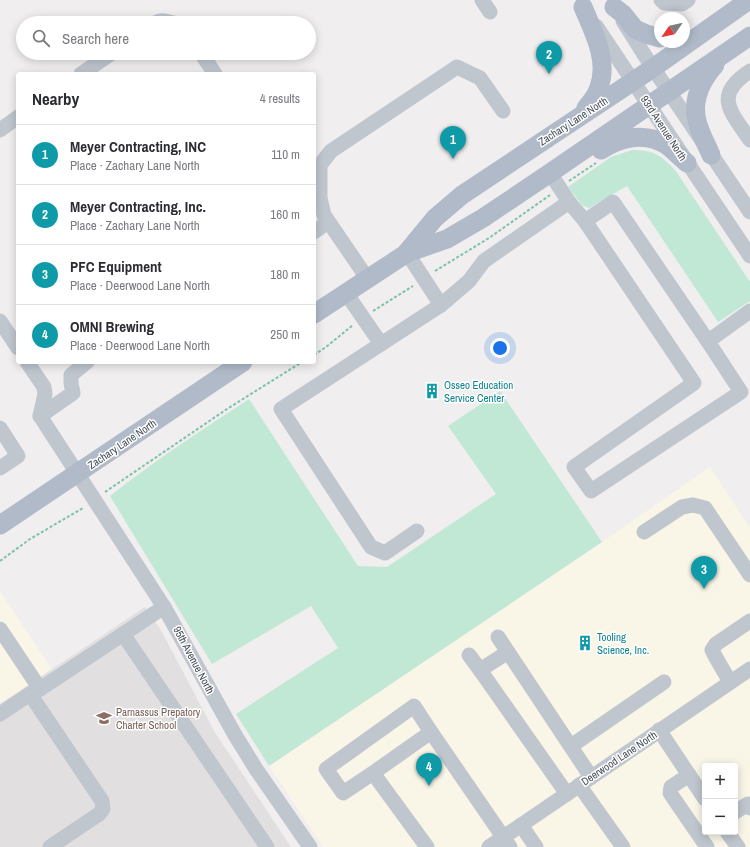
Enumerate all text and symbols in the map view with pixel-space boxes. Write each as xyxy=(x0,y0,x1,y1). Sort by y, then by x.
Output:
north arrow xyxy=(654,12,690,48)
search box xyxy=(16,16,316,60)
icon: search xyxy=(30,27,52,49)
text: Search here xyxy=(62,28,129,49)
pin: 2 xyxy=(536,41,562,74)
text: Nearby xyxy=(32,87,79,110)
text: 4 results xyxy=(260,90,300,107)
street label: Zachary Lane North xyxy=(536,93,610,149)
street label: 93rd Avenue North xyxy=(638,93,690,163)
pin: 1 xyxy=(440,126,466,159)
text: Meyer Contracting, INC xyxy=(70,136,206,157)
text: 1 xyxy=(42,146,48,163)
text: 110 m xyxy=(271,146,300,163)
text: Place · Zachary Lane North xyxy=(70,157,200,174)
text: Meyer Contracting, Inc. xyxy=(70,196,206,217)
text: 2 xyxy=(42,206,48,223)
text: 160 m xyxy=(270,206,300,223)
text: Place · Zachary Lane North xyxy=(70,217,200,234)
text: PFC Equipment xyxy=(70,256,162,277)
text: 3 xyxy=(42,266,48,283)
text: 180 m xyxy=(270,266,300,283)
text: Place · Deerwood Lane North xyxy=(70,277,210,294)
text: OMNI Brewing xyxy=(70,316,154,337)
text: 4 xyxy=(42,326,48,343)
text: 250 m xyxy=(270,326,300,343)
text: Place · Deerwood Lane North xyxy=(70,337,210,354)
your location xyxy=(490,338,510,358)
place label: Osseo Education Service Center xyxy=(444,378,513,405)
building icon: Osseo Education Service Center xyxy=(423,382,441,400)
street label: Zachary Lane North xyxy=(85,416,159,472)
pin: 3 xyxy=(691,556,717,589)
street label: 95th Avenue North xyxy=(170,624,218,696)
place label: Tooling Science, Inc. xyxy=(597,630,649,657)
building icon: Tooling Science, Inc. xyxy=(576,634,594,652)
place label: Parnassus Prepatory Charter School xyxy=(116,705,201,732)
school or university icon: Parnassus Prepatory Charter School xyxy=(95,709,113,727)
street label: Deerwood Lane North xyxy=(579,728,659,788)
pin: 4 xyxy=(416,753,442,786)
map controls xyxy=(702,763,738,835)
button: + xyxy=(702,763,738,799)
button: − xyxy=(702,799,738,835)

